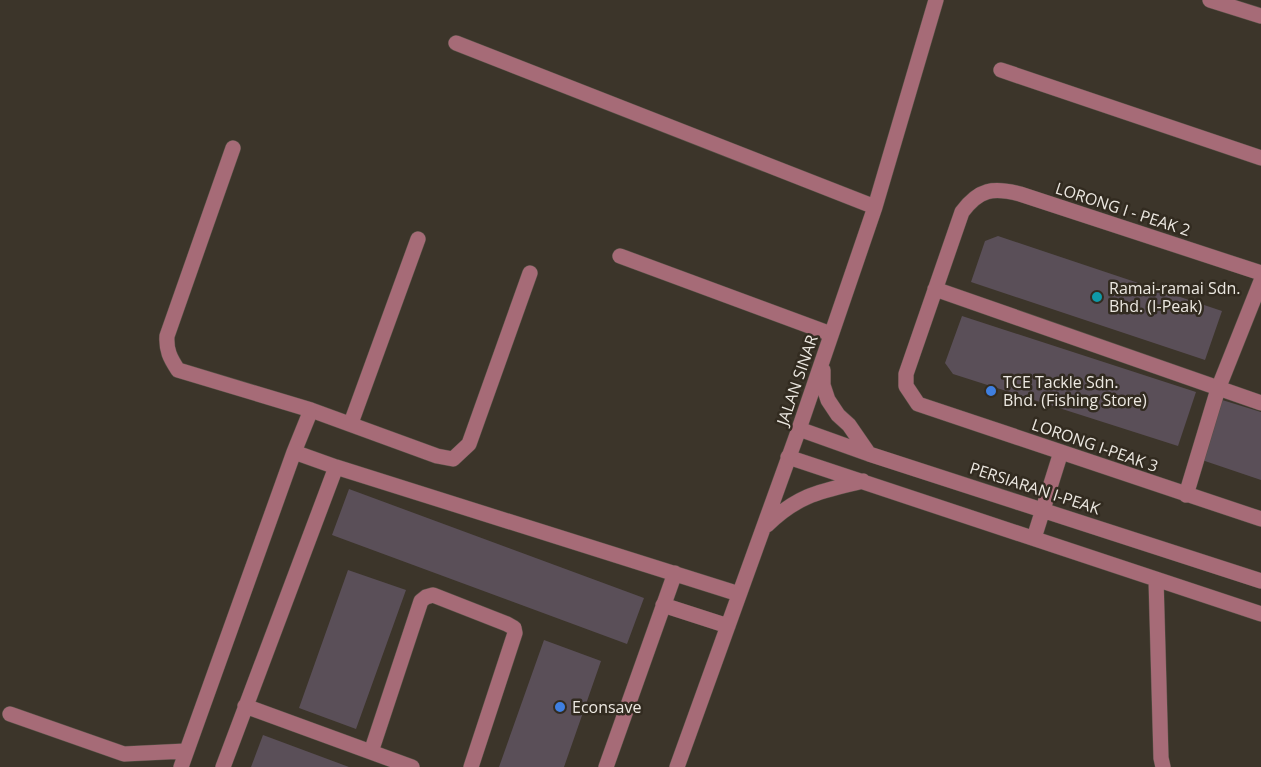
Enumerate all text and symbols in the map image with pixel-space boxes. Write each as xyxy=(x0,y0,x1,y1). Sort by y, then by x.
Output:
street label: LORONG I - PEAK 2 xyxy=(1053,177,1193,241)
place label: Ramai-ramai Sdn. Bhd. (I-Peak) xyxy=(1109,277,1241,317)
marker: Ramai-ramai Sdn. Bhd. (I-Peak) xyxy=(1090,290,1104,304)
street label: JALAN SINAR xyxy=(771,332,823,430)
place label: TCE Tackle Sdn. Bhd. (Fishing Store) xyxy=(1003,371,1147,411)
marker: TCE Tackle Sdn. Bhd. (Fishing Store) xyxy=(984,384,998,398)
street label: LORONG I-PEAK 3 xyxy=(1029,413,1161,477)
street label: PERSIARAN I-PEAK xyxy=(967,457,1103,520)
place label: Econsave xyxy=(572,696,642,718)
marker: Econsave xyxy=(553,700,567,714)

